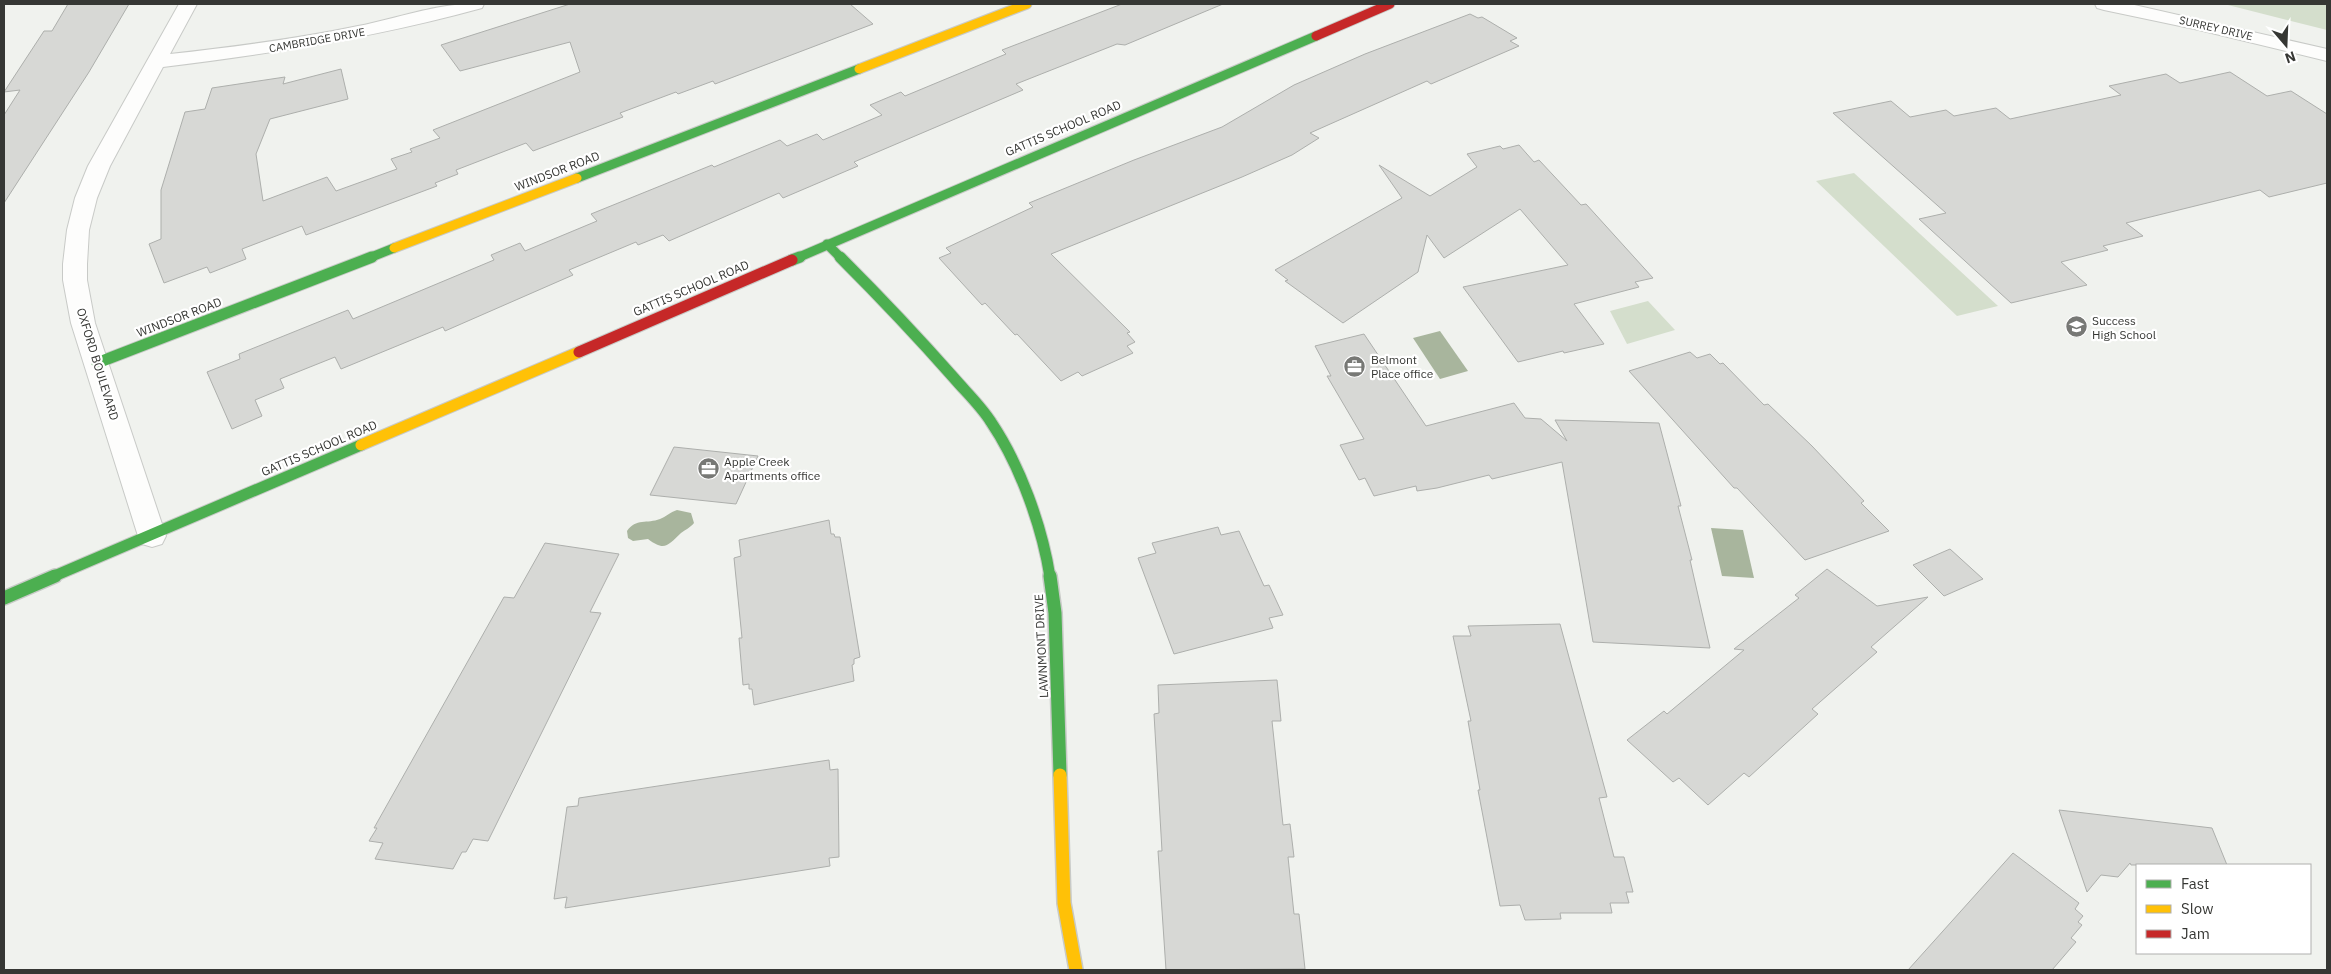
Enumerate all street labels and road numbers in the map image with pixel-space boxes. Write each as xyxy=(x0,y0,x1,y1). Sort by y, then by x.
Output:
street label: SURREY DRIVE xyxy=(2178,13,2254,43)
street label: CAMBRIDGE DRIVE xyxy=(268,25,366,55)
street label: GATTIS SCHOOL ROAD xyxy=(1003,97,1123,159)
street label: WINDSOR ROAD xyxy=(512,148,602,194)
street label: GATTIS SCHOOL ROAD xyxy=(631,257,751,319)
street label: WINDSOR ROAD xyxy=(134,294,224,340)
street label: OXFORD BOULEVARD xyxy=(74,306,122,422)
street label: GATTIS SCHOOL ROAD xyxy=(259,417,379,479)
street label: LAWNMONT DRIVE xyxy=(1031,594,1051,698)

